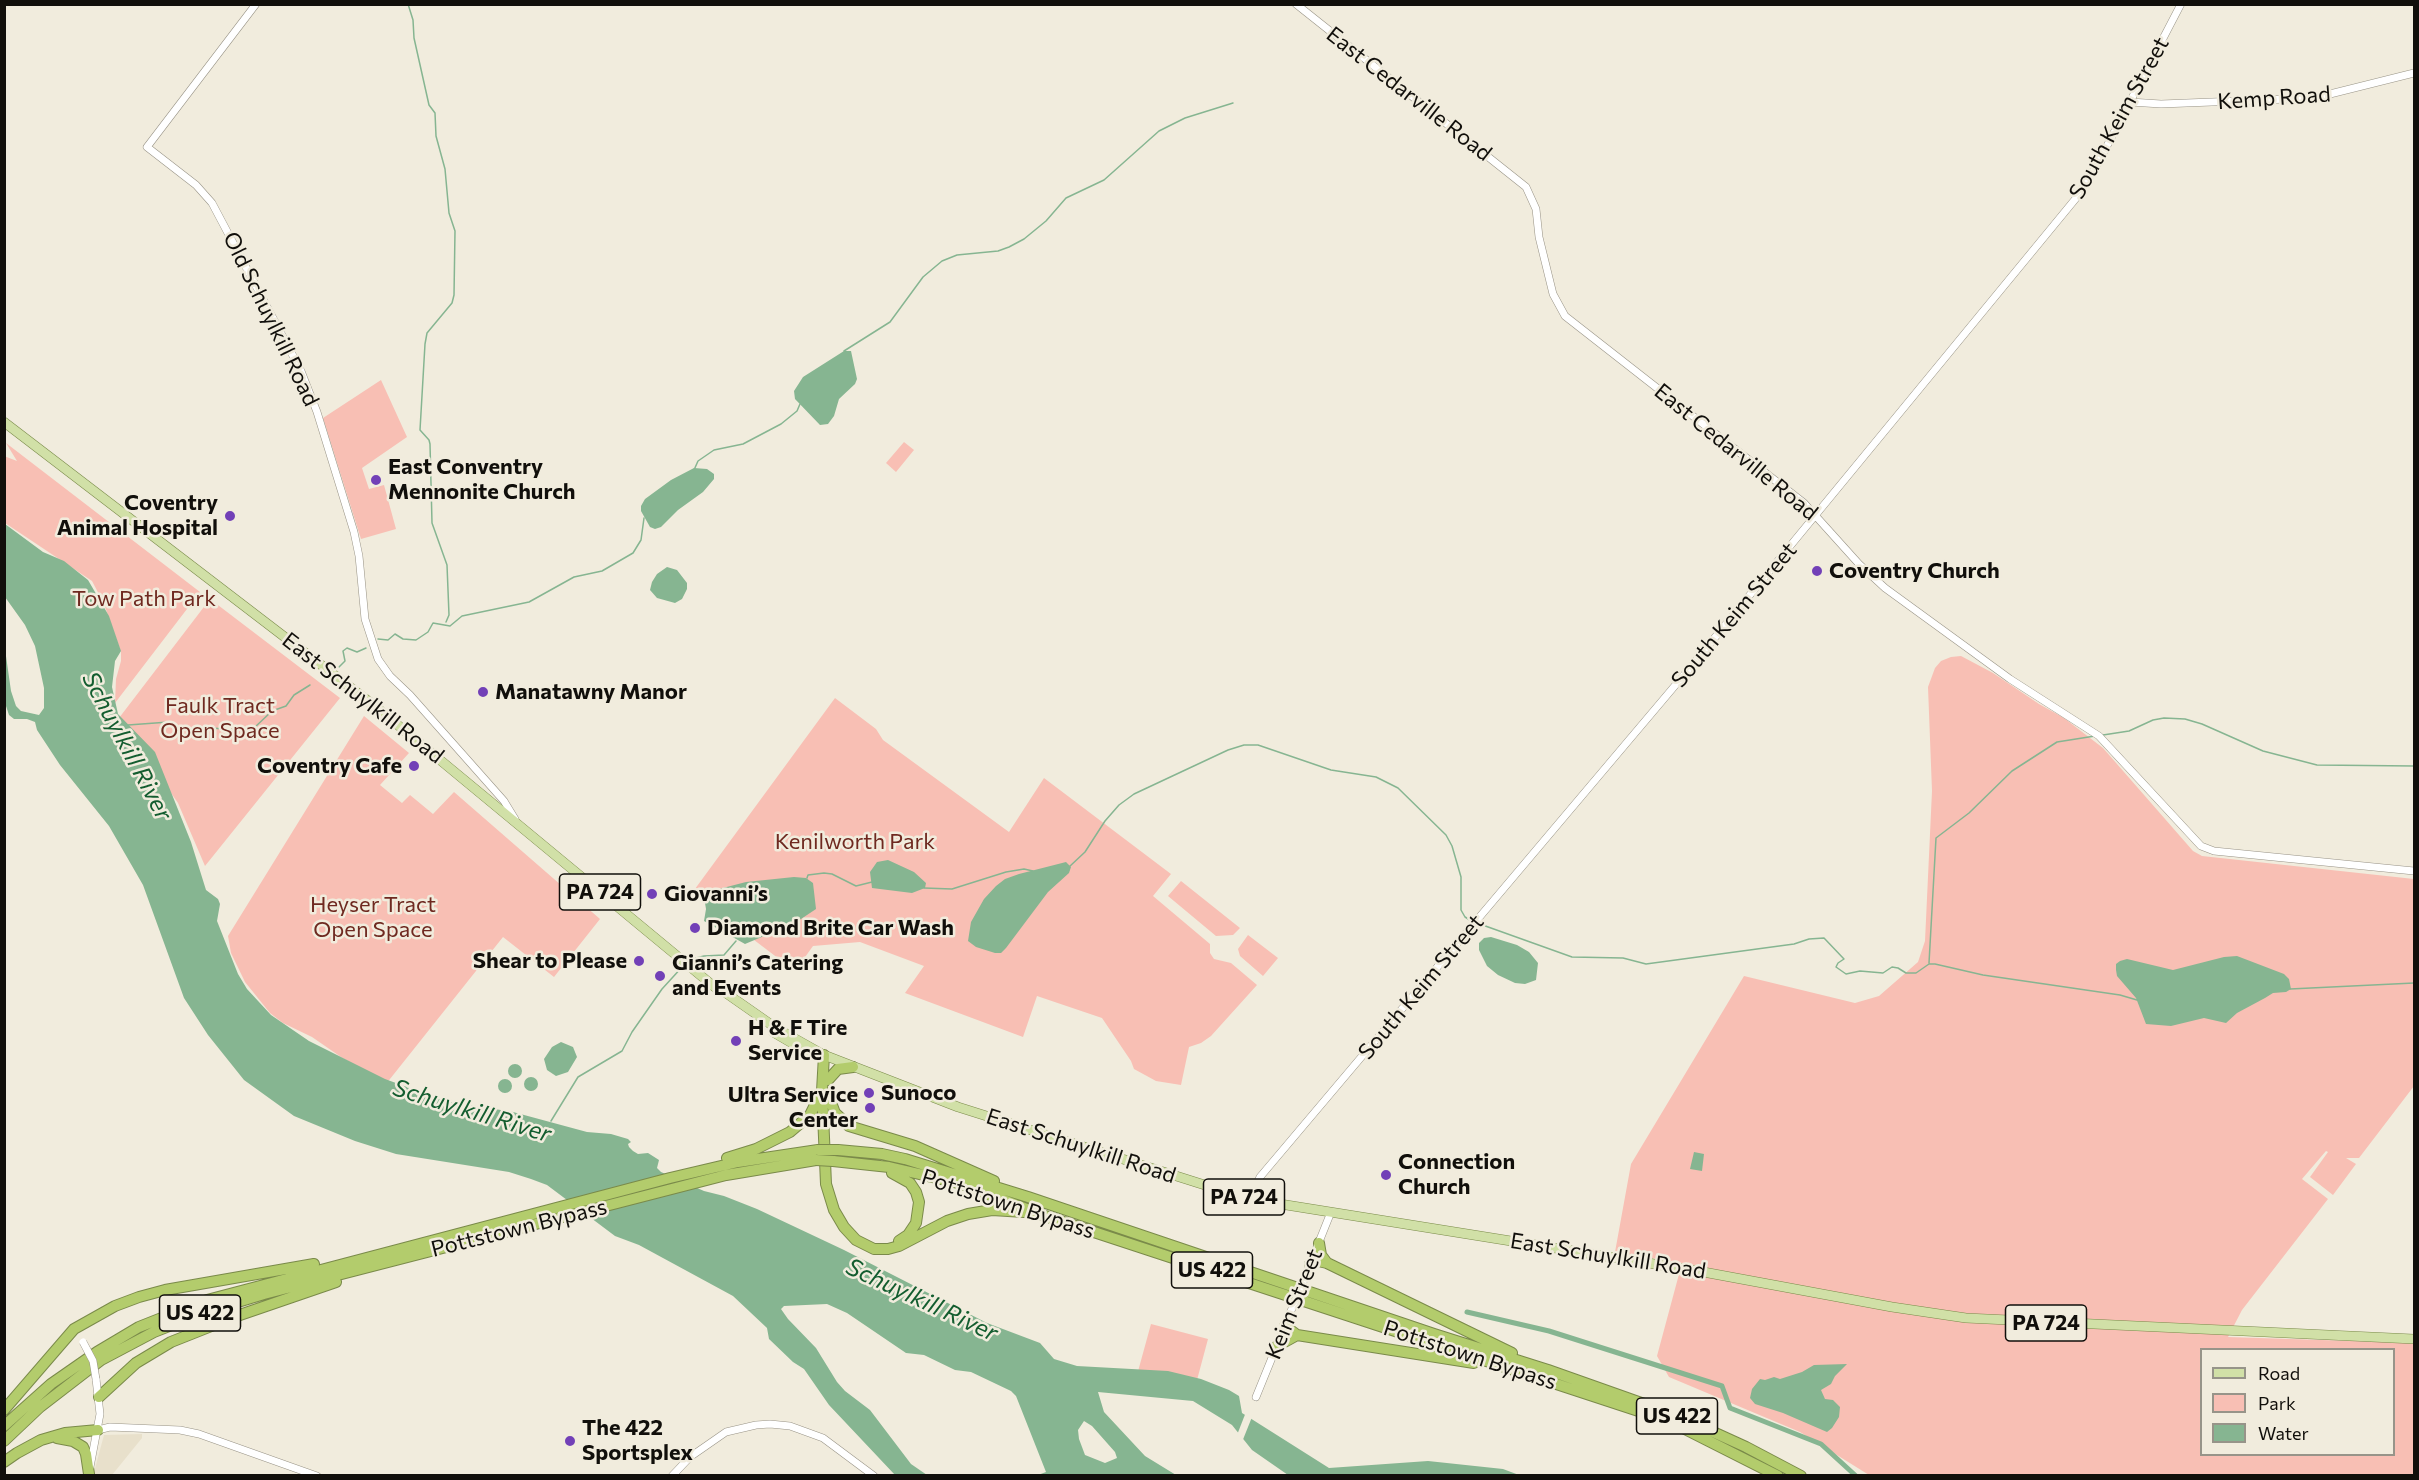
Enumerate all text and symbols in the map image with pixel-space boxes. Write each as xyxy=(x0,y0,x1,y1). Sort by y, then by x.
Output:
street label: East Cedarville Road xyxy=(1321,21,1497,167)
street label: South Keim Street xyxy=(2064,32,2174,204)
street label: Kemp Road xyxy=(2217,81,2331,115)
street label: Old Schuylkill Road xyxy=(217,228,325,410)
street label: East Cedarville Road xyxy=(1649,378,1823,526)
place label: East Conventry Mennonite Church xyxy=(388,454,576,506)
marker: East Conventry Mennonite Church xyxy=(369,473,383,487)
place label: Coventry Animal Hospital xyxy=(57,490,218,542)
marker: Coventry Animal Hospital xyxy=(223,509,237,523)
street label: South Keim Street xyxy=(1666,537,1802,693)
place label: Coventry Church xyxy=(1829,558,2000,584)
marker: Coventry Church xyxy=(1810,564,1824,578)
park label: Tow Path Park xyxy=(72,586,216,612)
street label: East Schuylkill Road xyxy=(277,627,449,769)
water label: Schuylkill River xyxy=(76,667,178,825)
place label: Manatawny Manor xyxy=(495,679,687,705)
marker: Manatawny Manor xyxy=(476,685,490,699)
park label: Faulk Tract Open Space xyxy=(160,693,280,744)
place label: Coventry Cafe xyxy=(257,753,402,779)
marker: Coventry Cafe xyxy=(407,759,421,773)
park label: Kenilworth Park xyxy=(775,829,935,855)
road number: PA 724 xyxy=(560,874,640,910)
place label: Giovanni’s xyxy=(664,881,768,907)
marker: Giovanni’s xyxy=(645,887,659,901)
park label: Heyser Tract Open Space xyxy=(310,892,436,944)
street label: South Keim Street xyxy=(1353,909,1489,1065)
place label: Diamond Brite Car Wash xyxy=(707,915,954,941)
marker: Diamond Brite Car Wash xyxy=(688,921,702,935)
place label: Shear to Please xyxy=(473,948,627,974)
place label: Gianni’s Catering and Events xyxy=(672,950,843,1002)
marker: Shear to Please xyxy=(632,954,646,968)
marker: Gianni’s Catering and Events xyxy=(653,969,667,983)
place label: H & F Tire Service xyxy=(748,1015,847,1066)
marker: H & F Tire Service xyxy=(729,1034,743,1048)
water label: Schuylkill River xyxy=(389,1073,555,1149)
place label: Sunoco xyxy=(881,1080,956,1106)
place label: Ultra Service Center xyxy=(728,1082,858,1134)
marker: Sunoco xyxy=(862,1086,876,1100)
marker: Ultra Service Center xyxy=(863,1101,877,1115)
street label: East Schuylkill Road xyxy=(983,1103,1179,1189)
place label: Connection Church xyxy=(1398,1149,1515,1200)
street label: Pottstown Bypass xyxy=(918,1164,1098,1244)
marker: Connection Church xyxy=(1379,1168,1393,1182)
road number: PA 724 xyxy=(1204,1179,1284,1215)
street label: Pottstown Bypass xyxy=(428,1193,610,1263)
street label: East Schuylkill Road xyxy=(1508,1227,1708,1285)
street label: Keim Street xyxy=(1260,1245,1328,1363)
water label: Schuylkill River xyxy=(842,1252,1002,1348)
road number: US 422 xyxy=(1172,1252,1252,1288)
road number: US 422 xyxy=(160,1295,240,1331)
road number: PA 724 xyxy=(2006,1305,2086,1341)
street label: Pottstown Bypass xyxy=(1380,1315,1560,1395)
legend xyxy=(2200,1348,2395,1456)
text: Road xyxy=(2258,1362,2300,1384)
text: Park xyxy=(2258,1392,2296,1414)
road number: US 422 xyxy=(1636,1398,1718,1434)
place label: The 422 Sportsplex xyxy=(582,1415,693,1466)
text: Water xyxy=(2258,1422,2309,1444)
marker: The 422 Sportsplex xyxy=(563,1434,577,1448)

